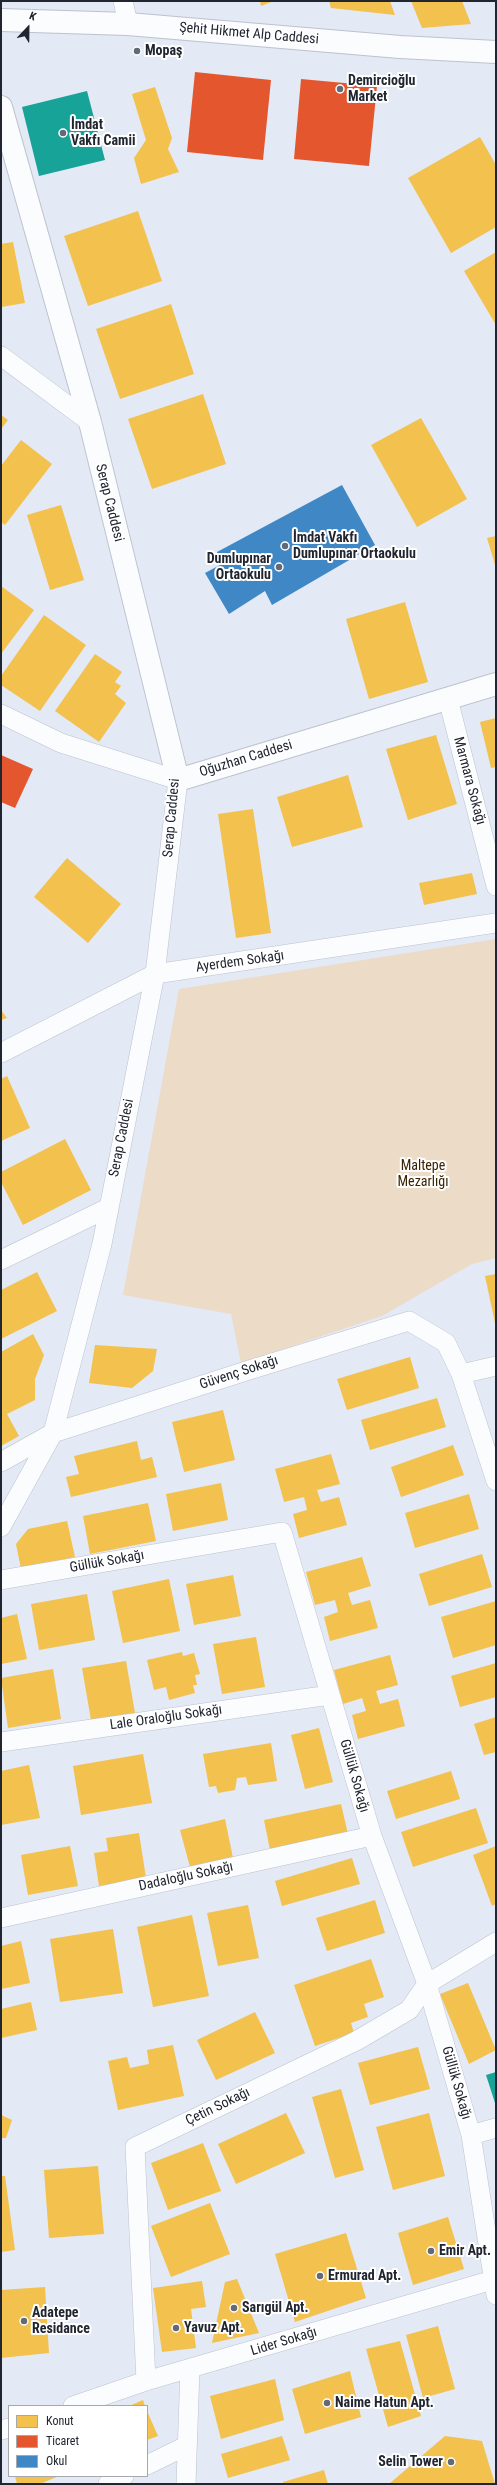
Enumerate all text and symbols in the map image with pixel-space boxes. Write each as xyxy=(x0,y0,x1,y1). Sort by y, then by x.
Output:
north arrow xyxy=(8,8,48,48)
text: K xyxy=(27,9,38,24)
street label: Şehit Hikmet Alp Caddesi xyxy=(179,20,319,48)
place label: Mopaş xyxy=(145,43,182,59)
marker: Mopaş xyxy=(132,46,142,56)
place label: Demircioğlu Market xyxy=(348,73,415,106)
marker: Demircioğlu Market xyxy=(335,84,345,94)
place label: İmdat Vakfı Camii xyxy=(71,117,136,150)
marker: İmdat Vakfı Camii xyxy=(58,128,68,138)
street label: Serap Caddesi xyxy=(91,462,127,544)
place label: İmdat Vakfı Dumlupınar Ortaokulu xyxy=(293,530,416,562)
marker: İmdat Vakfı Dumlupınar Ortaokulu xyxy=(280,541,290,551)
place label: Dumlupınar Ortaokulu xyxy=(207,551,271,584)
marker: Dumlupınar Ortaokulu xyxy=(274,562,284,572)
street label: Marmara Sokağı xyxy=(449,735,489,827)
street label: Oğuzhan Caddesi xyxy=(197,737,295,781)
street label: Serap Caddesi xyxy=(160,778,184,858)
street label: Ayerdem Sokağı xyxy=(195,947,285,977)
street label: Serap Caddesi xyxy=(106,1097,138,1179)
park label: Maltepe Mezarlığı xyxy=(398,1158,448,1190)
street label: Güvenç Sokağı xyxy=(198,1352,280,1394)
street label: Güllük Sokağı xyxy=(68,1547,146,1577)
street label: Lale Oraloğlu Sokağı xyxy=(109,1702,223,1734)
street label: Güllük Sokağı xyxy=(336,1738,372,1814)
street label: Dadaloğlu Sokağı xyxy=(137,1859,235,1895)
street label: Güllük Sokağı xyxy=(438,2045,474,2121)
street label: Çetin Sokağı xyxy=(183,2084,253,2130)
place label: Emir Apt. xyxy=(439,2243,491,2259)
marker: Emir Apt. xyxy=(426,2246,436,2256)
place label: Ermurad Apt. xyxy=(328,2268,401,2284)
marker: Ermurad Apt. xyxy=(315,2271,325,2281)
place label: Sarıgül Apt. xyxy=(242,2300,308,2316)
marker: Sarıgül Apt. xyxy=(229,2303,239,2313)
place label: Adatepe Residance xyxy=(32,2305,90,2338)
marker: Adatepe Residance xyxy=(19,2316,29,2326)
place label: Yavuz Apt. xyxy=(184,2320,244,2336)
marker: Yavuz Apt. xyxy=(171,2323,181,2333)
street label: Lider Sokağı xyxy=(249,2324,319,2360)
place label: Naime Hatun Apt. xyxy=(335,2395,434,2411)
marker: Naime Hatun Apt. xyxy=(322,2398,332,2408)
legend xyxy=(8,2405,148,2477)
text: Konut xyxy=(46,2414,74,2428)
text: Ticaret xyxy=(46,2434,79,2448)
text: Okul xyxy=(46,2454,67,2468)
place label: Selin Tower xyxy=(378,2454,443,2470)
marker: Selin Tower xyxy=(446,2457,456,2467)

